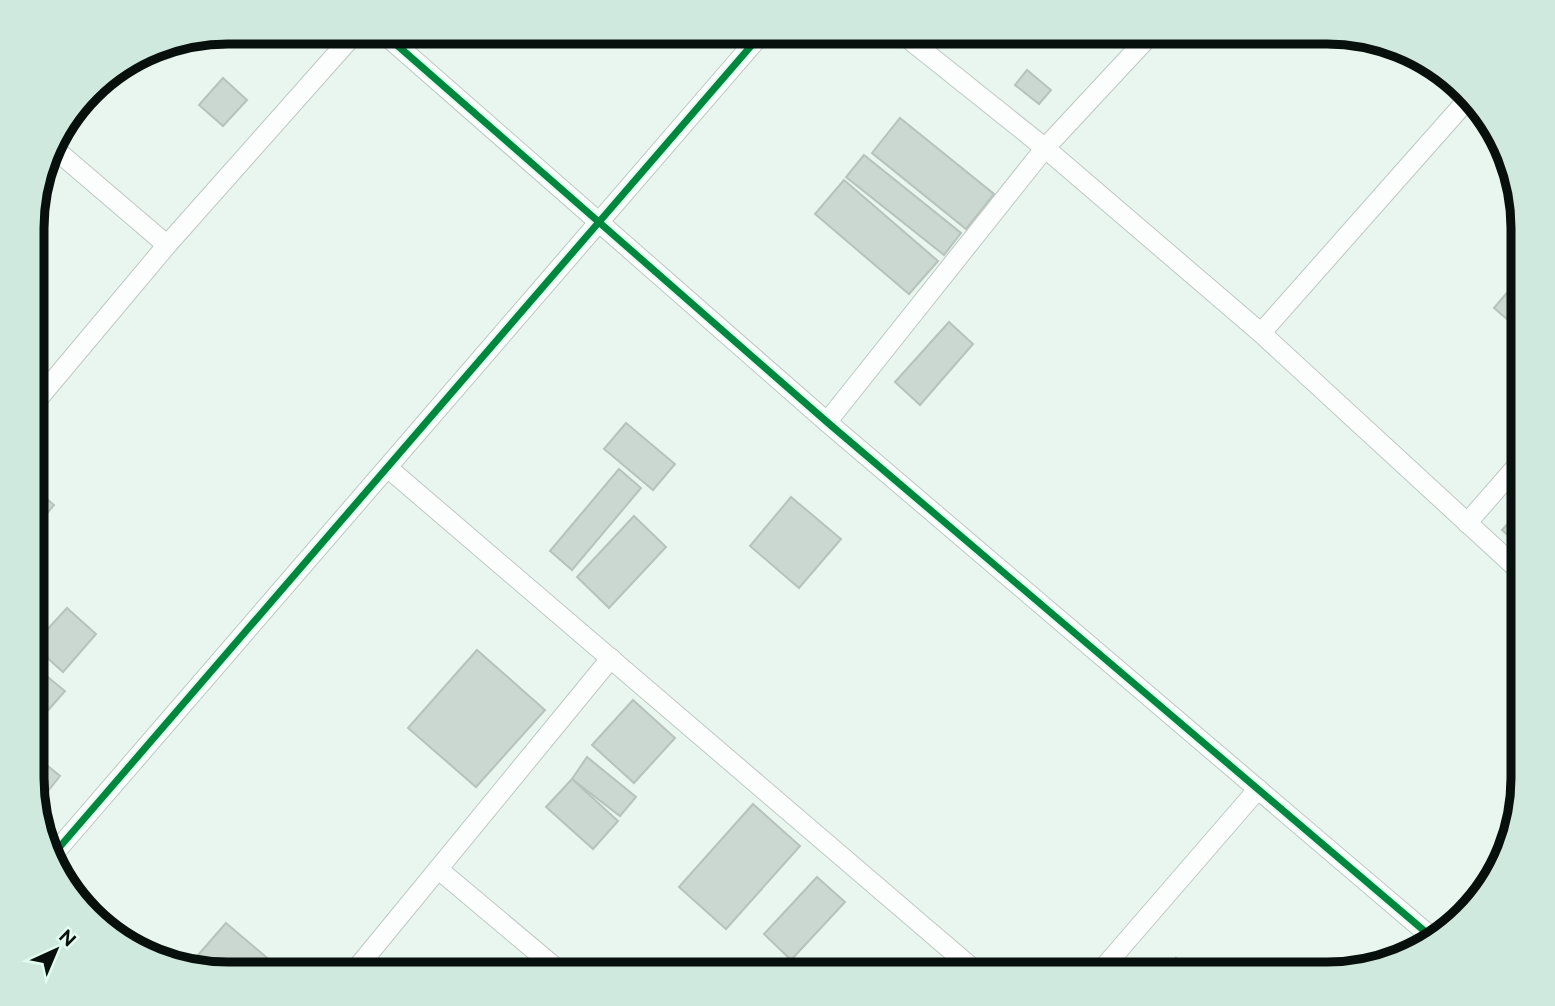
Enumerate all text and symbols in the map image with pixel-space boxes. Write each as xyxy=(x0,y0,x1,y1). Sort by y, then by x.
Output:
north arrow xyxy=(21,915,91,985)
text: N xyxy=(55,925,81,951)

